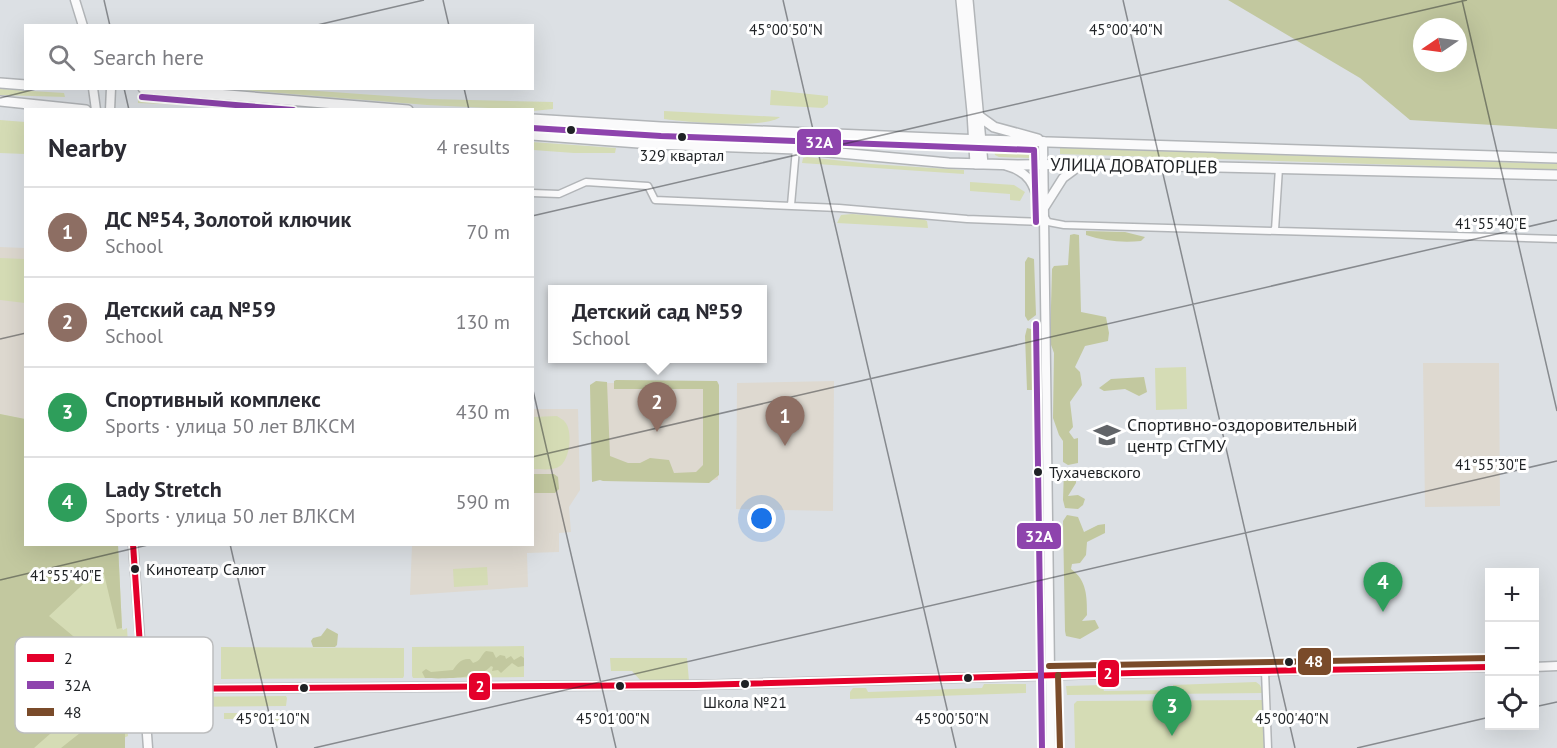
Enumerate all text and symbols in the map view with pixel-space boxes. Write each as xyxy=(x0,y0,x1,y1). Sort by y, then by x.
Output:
north arrow xyxy=(1413,18,1467,72)
text: 45°00'50"N xyxy=(749,20,823,39)
text: 45°00'40"N xyxy=(1089,20,1163,39)
search box xyxy=(24,24,534,90)
icon: search xyxy=(45,41,78,74)
text: Search here xyxy=(93,43,204,71)
unlabelled marker xyxy=(565,124,577,136)
line badge: 32A xyxy=(796,128,842,156)
text: Nearby xyxy=(48,131,126,164)
marker: 329 квартал xyxy=(676,131,688,143)
text: 32A xyxy=(805,132,833,152)
text: 4 results xyxy=(437,134,510,160)
place label: 329 квартал xyxy=(640,145,724,165)
street label: УЛИЦА ДОВАТОРЦЕВ xyxy=(1050,153,1218,178)
text: ДС №54, Золотой ключик xyxy=(105,205,351,233)
text: 41°55'40"E xyxy=(1455,214,1527,233)
text: 1 xyxy=(62,219,73,245)
text: 70 m xyxy=(467,219,510,245)
text: School xyxy=(105,233,163,259)
popup xyxy=(548,285,767,363)
text: Детский сад №59 xyxy=(105,295,276,323)
text: Детский сад №59 xyxy=(572,297,743,325)
text: 2 xyxy=(62,309,73,335)
text: 130 m xyxy=(456,309,510,335)
text: School xyxy=(105,323,163,349)
text: School xyxy=(572,325,630,351)
pin: 2 xyxy=(638,382,676,432)
text: Спортивный комплекс xyxy=(105,385,321,413)
pin: 1 xyxy=(766,396,804,446)
text: 3 xyxy=(62,399,73,425)
text: 430 m xyxy=(456,399,510,425)
text: Sports · улица 50 лет ВЛКСМ xyxy=(105,413,355,439)
place label: Спортивно-оздоровительный центр СтГМУ xyxy=(1127,413,1357,457)
school or university icon: Спортивно-оздоровительный центр СтГМУ xyxy=(1092,420,1122,450)
text: 41°55'30"E xyxy=(1455,455,1527,474)
place label: Тухачевского xyxy=(1049,462,1141,482)
marker: Тухачевского xyxy=(1032,466,1044,478)
text: Lady Stretch xyxy=(105,475,222,503)
text: 4 xyxy=(62,489,73,515)
text: 590 m xyxy=(456,489,510,515)
text: Sports · улица 50 лет ВЛКСМ xyxy=(105,503,355,529)
your location xyxy=(747,504,776,533)
line badge: 32A xyxy=(1016,522,1062,550)
text: 32A xyxy=(1025,526,1053,546)
place label: Кинотеатр Салют xyxy=(146,559,266,579)
pin: 4 xyxy=(1364,562,1402,612)
marker: Кинотеатр Салют xyxy=(129,563,141,575)
text: 41°55'40"E xyxy=(30,566,102,585)
map controls xyxy=(1485,568,1539,730)
button: + xyxy=(1485,568,1539,622)
button: − xyxy=(1485,622,1539,676)
legend xyxy=(15,637,213,733)
line badge: 48 xyxy=(1297,647,1332,676)
text: 2 xyxy=(64,648,73,668)
text: 48 xyxy=(1305,651,1323,671)
unlabelled marker xyxy=(1283,656,1295,668)
line badge: 2 xyxy=(1097,659,1120,688)
text: 2 xyxy=(1103,663,1113,683)
line badge: 2 xyxy=(468,672,491,701)
unlabelled marker xyxy=(962,672,974,684)
text: 32A xyxy=(64,675,91,695)
text: 2 xyxy=(475,676,485,696)
button: locate xyxy=(1485,676,1539,730)
marker: Школа №21 xyxy=(739,678,751,690)
unlabelled marker xyxy=(614,680,626,692)
unlabelled marker xyxy=(298,682,310,694)
pin: 3 xyxy=(1152,686,1192,736)
place label: Школа №21 xyxy=(703,692,787,712)
text: 48 xyxy=(64,702,81,722)
text: 45°01'10"N xyxy=(236,709,310,728)
text: 45°01'00"N xyxy=(576,709,650,728)
text: 45°00'50"N xyxy=(915,709,989,728)
text: 45°00'40"N xyxy=(1255,709,1329,728)

